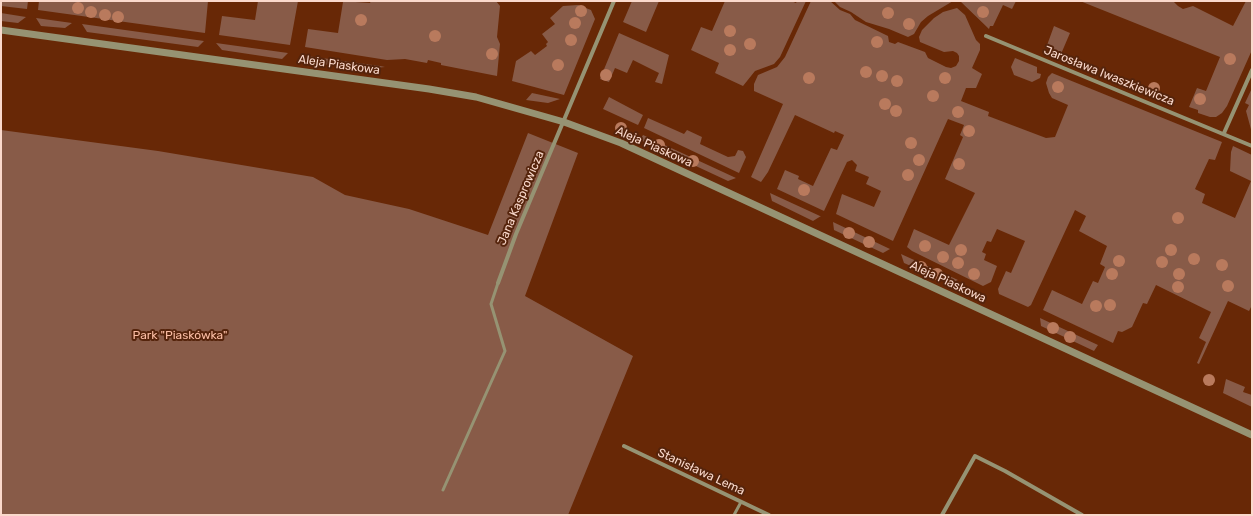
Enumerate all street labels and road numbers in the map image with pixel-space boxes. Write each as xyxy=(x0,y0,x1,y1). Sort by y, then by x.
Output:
street label: Jarosława Iwaszkiewicza xyxy=(1042,43,1176,109)
street label: Aleja Piaskowa xyxy=(297,52,381,78)
street label: Aleja Piaskowa xyxy=(613,124,695,170)
street label: Jana Kasprowicza xyxy=(495,149,547,247)
street label: Aleja Piaskowa xyxy=(908,258,988,306)
street label: Stanisława Lema xyxy=(655,445,747,499)

